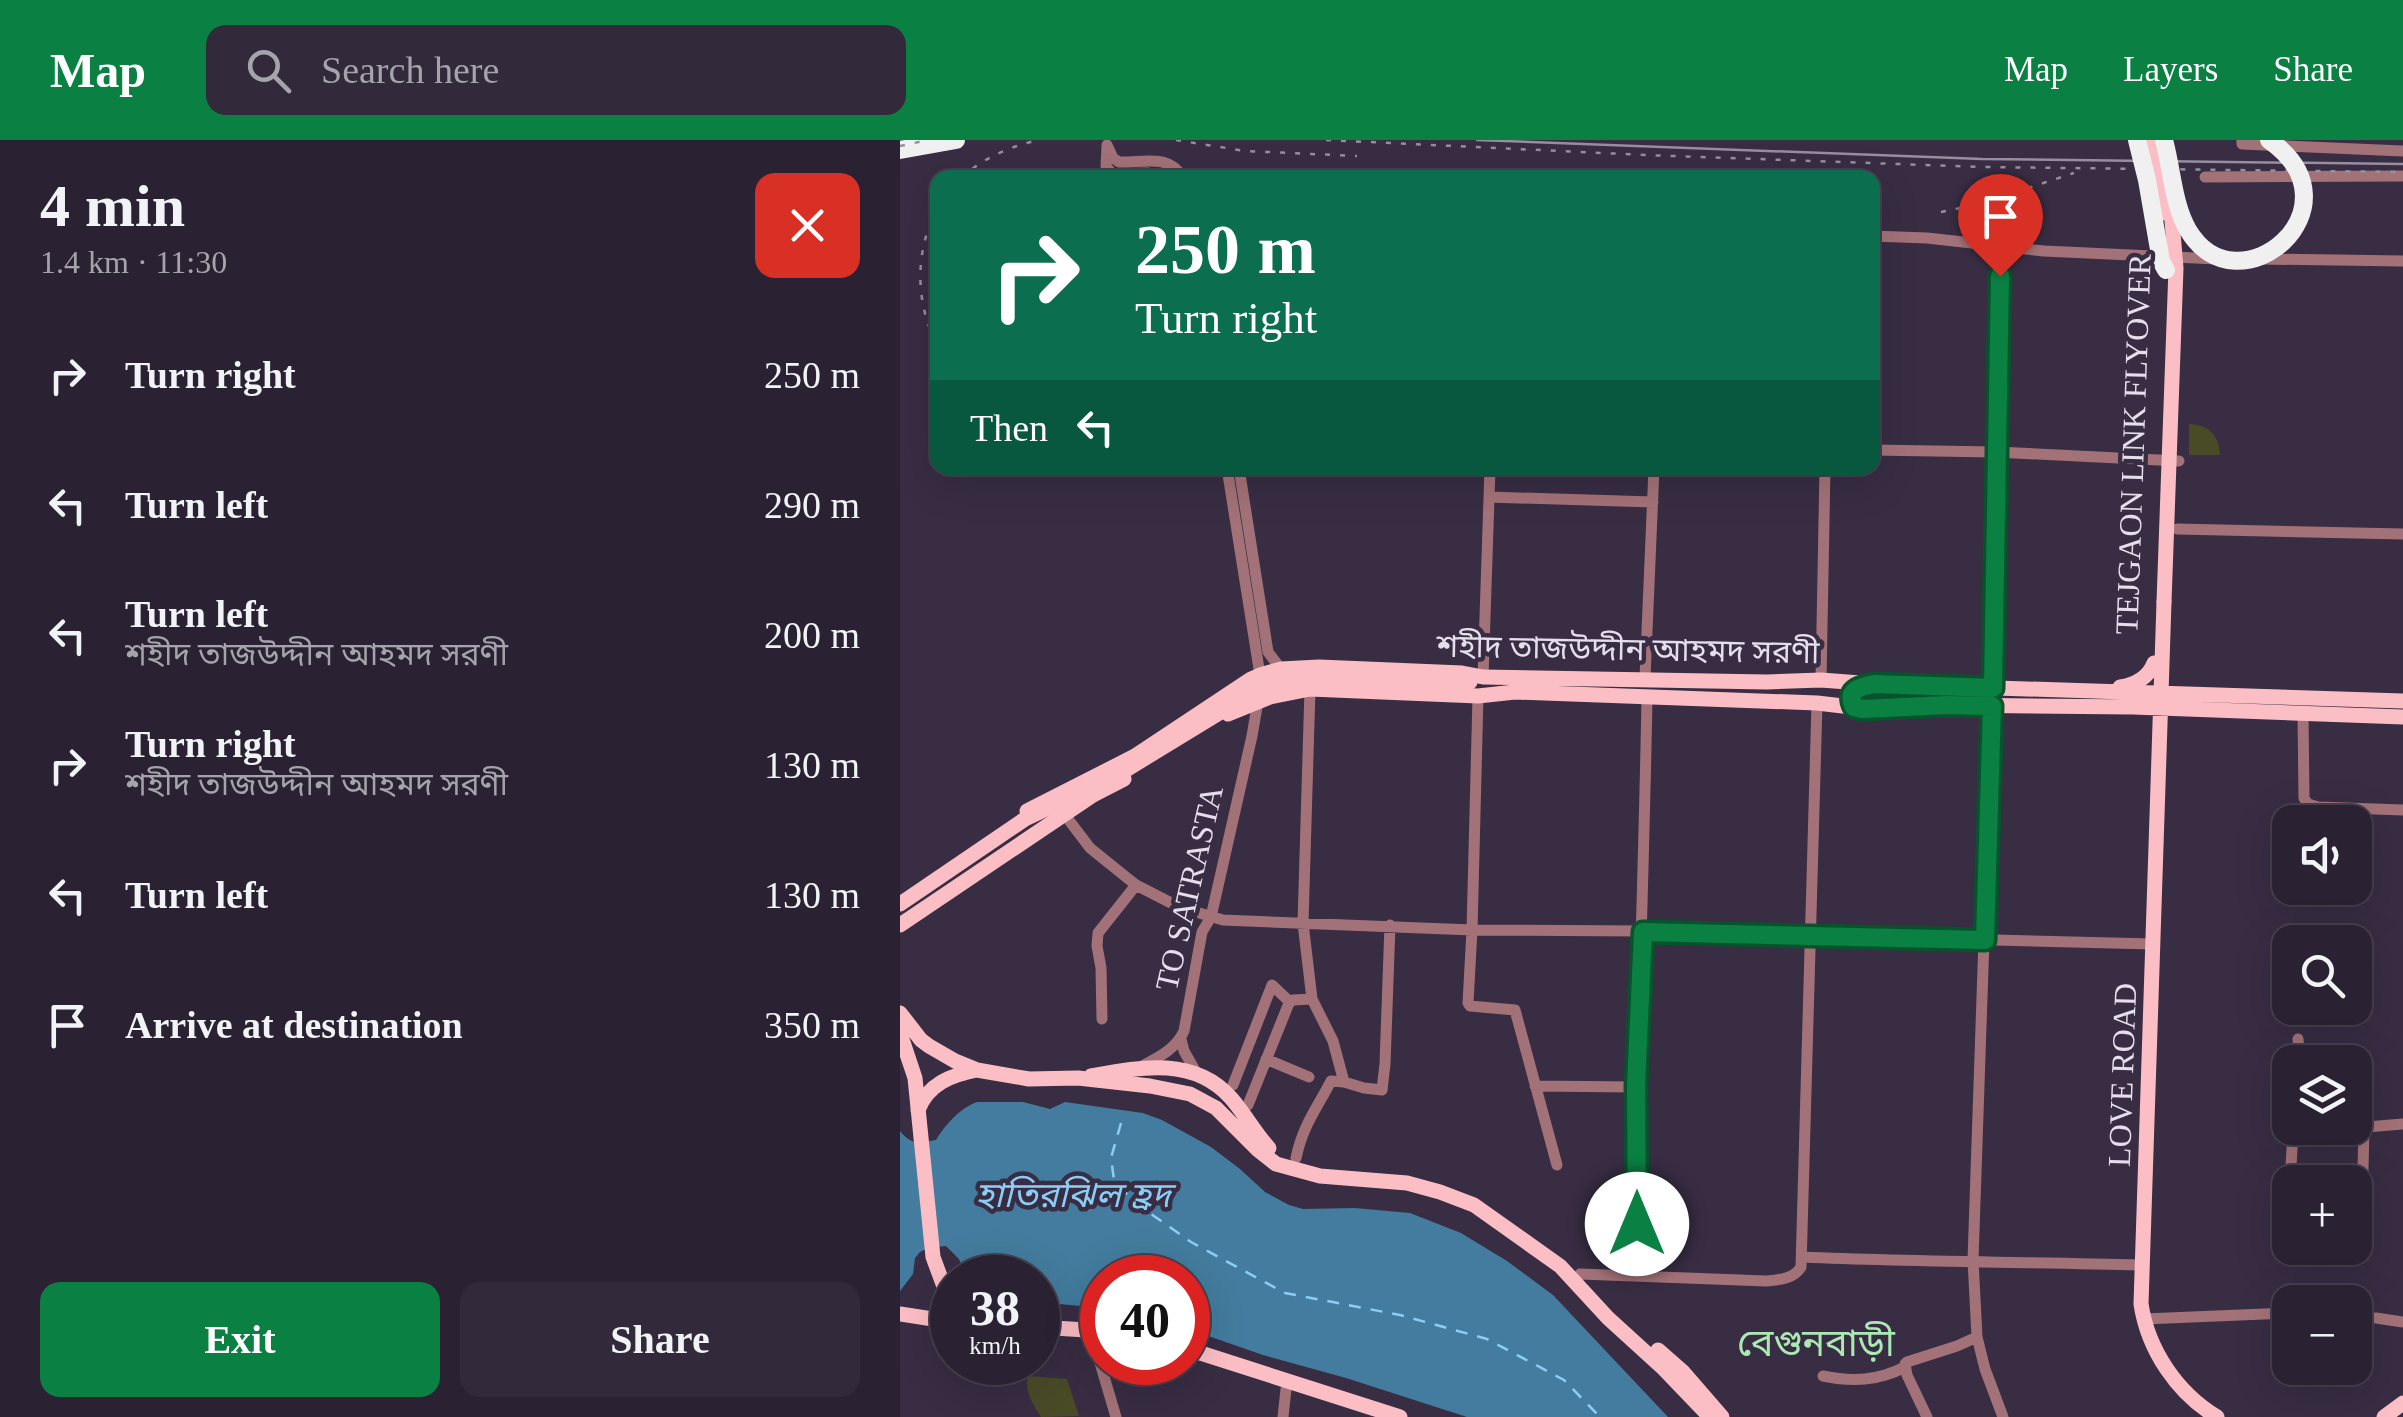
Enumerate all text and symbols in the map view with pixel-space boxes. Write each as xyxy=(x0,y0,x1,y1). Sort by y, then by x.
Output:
search box xyxy=(206,25,906,115)
icon: search xyxy=(241,43,296,98)
text: Map xyxy=(50,44,146,97)
text: Search here xyxy=(321,49,499,91)
text: Map xyxy=(2004,50,2068,89)
text: Layers xyxy=(2123,50,2218,89)
text: Share xyxy=(2273,50,2353,89)
text: 4 min xyxy=(40,173,185,239)
button: close xyxy=(755,173,860,278)
pin xyxy=(1958,174,2043,277)
icon: arrive xyxy=(1973,189,2028,244)
icon: right xyxy=(970,210,1100,340)
text: 250 m xyxy=(1135,211,1316,288)
text: 1.4 km · 11:30 xyxy=(40,244,227,280)
street label: TEJGAON LINK FLYOVER xyxy=(2108,252,2158,635)
text: Turn right xyxy=(1135,293,1317,343)
icon: right xyxy=(40,348,95,403)
text: Turn right xyxy=(125,354,296,396)
text: 250 m xyxy=(764,354,860,396)
icon: left xyxy=(1068,400,1123,455)
text: Then xyxy=(970,407,1048,449)
icon: left xyxy=(40,478,95,533)
text: Turn left xyxy=(125,484,268,526)
text: 290 m xyxy=(764,484,860,526)
text: Turn left xyxy=(125,593,268,635)
icon: left xyxy=(40,608,95,663)
text: 200 m xyxy=(764,614,860,656)
street label: শহীদ তাজউদ্দীন আহমদ সরণী xyxy=(1435,628,1820,670)
text: শহীদ তাজউদ্দীন আহমদ সরণী xyxy=(125,636,508,672)
text: Turn right xyxy=(125,723,296,765)
icon: right xyxy=(40,738,95,793)
text: 130 m xyxy=(764,744,860,786)
text: শহীদ তাজউদ্দীন আহমদ সরণী xyxy=(125,766,508,802)
street label: TO SATRASTA xyxy=(1148,782,1230,994)
map controls xyxy=(2272,805,2372,1385)
button: sound xyxy=(2272,805,2372,905)
icon: left xyxy=(40,868,95,923)
text: Turn left xyxy=(125,874,268,916)
text: 130 m xyxy=(764,874,860,916)
button: search xyxy=(2272,925,2372,1025)
street label: LOVE ROAD xyxy=(2101,982,2143,1168)
icon: arrive xyxy=(40,998,95,1053)
text: Arrive at destination xyxy=(125,1004,463,1046)
text: 350 m xyxy=(764,1004,860,1046)
button: layers xyxy=(2272,1045,2372,1145)
button: + xyxy=(2272,1165,2372,1265)
position arrow xyxy=(1585,1172,1689,1276)
water label: হাতিরঝিল হ্রদ xyxy=(975,1175,1177,1215)
speed limit sign: 40 xyxy=(1080,1255,1210,1385)
text: 38 xyxy=(970,1280,1020,1336)
button: Exit xyxy=(40,1282,440,1397)
button: Share xyxy=(460,1282,860,1397)
button: − xyxy=(2272,1285,2372,1385)
district label: বেগুনবাড়ী xyxy=(1737,1321,1896,1364)
text: km/h xyxy=(969,1332,1021,1359)

